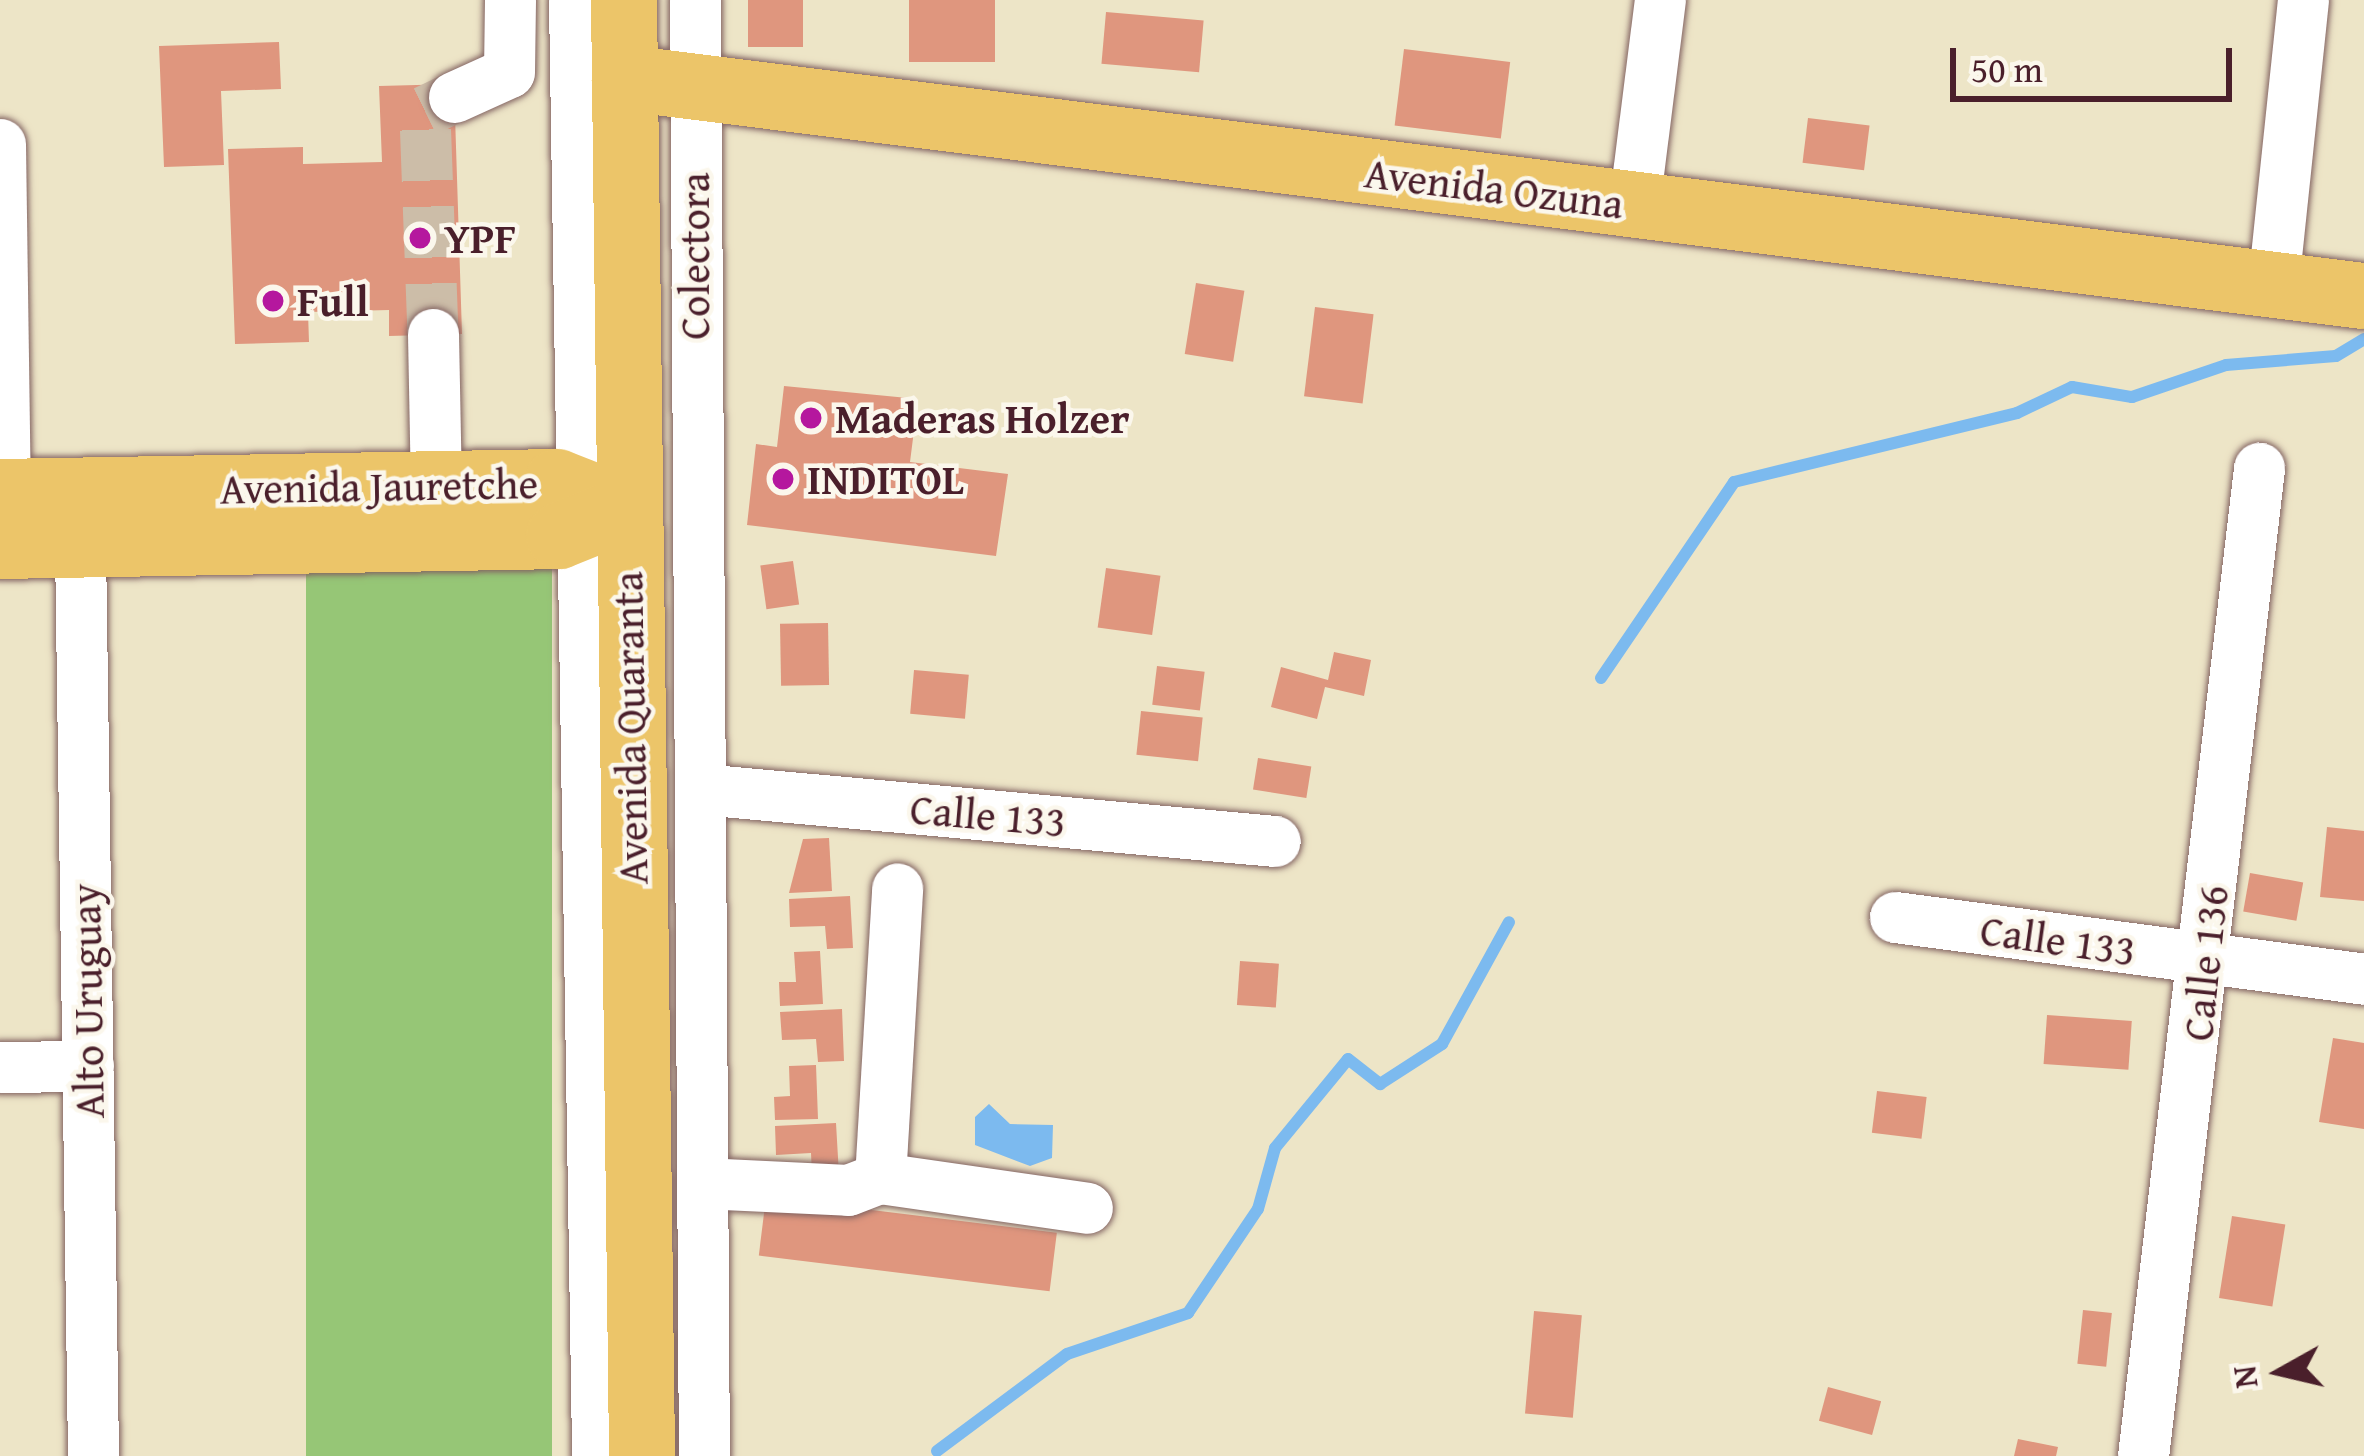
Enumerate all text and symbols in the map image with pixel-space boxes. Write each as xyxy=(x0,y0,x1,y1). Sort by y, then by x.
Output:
scale bar xyxy=(1956,24,2238,98)
text: 50 m xyxy=(1971,42,2043,95)
street label: Avenida Ozuna xyxy=(1362,147,1626,229)
street label: Colectora xyxy=(669,172,719,340)
place label: YPF xyxy=(444,213,516,263)
marker: YPF xyxy=(407,225,433,251)
place label: Full xyxy=(297,276,369,326)
marker: Full xyxy=(260,288,286,314)
place label: Maderas Holzer xyxy=(835,393,1130,443)
marker: Maderas Holzer xyxy=(798,405,824,431)
place label: INDITOL xyxy=(807,454,964,504)
street label: Avenida Jauretche xyxy=(219,458,539,514)
marker: INDITOL xyxy=(770,466,796,492)
street label: Avenida Quaranta xyxy=(602,571,658,885)
street label: Calle 133 xyxy=(908,783,1068,847)
street label: Alto Uruguay xyxy=(60,883,114,1119)
street label: Calle 136 xyxy=(2172,883,2238,1043)
street label: Calle 133 xyxy=(1977,904,2139,976)
north arrow xyxy=(2220,1312,2340,1432)
text: N xyxy=(2219,1363,2270,1391)

